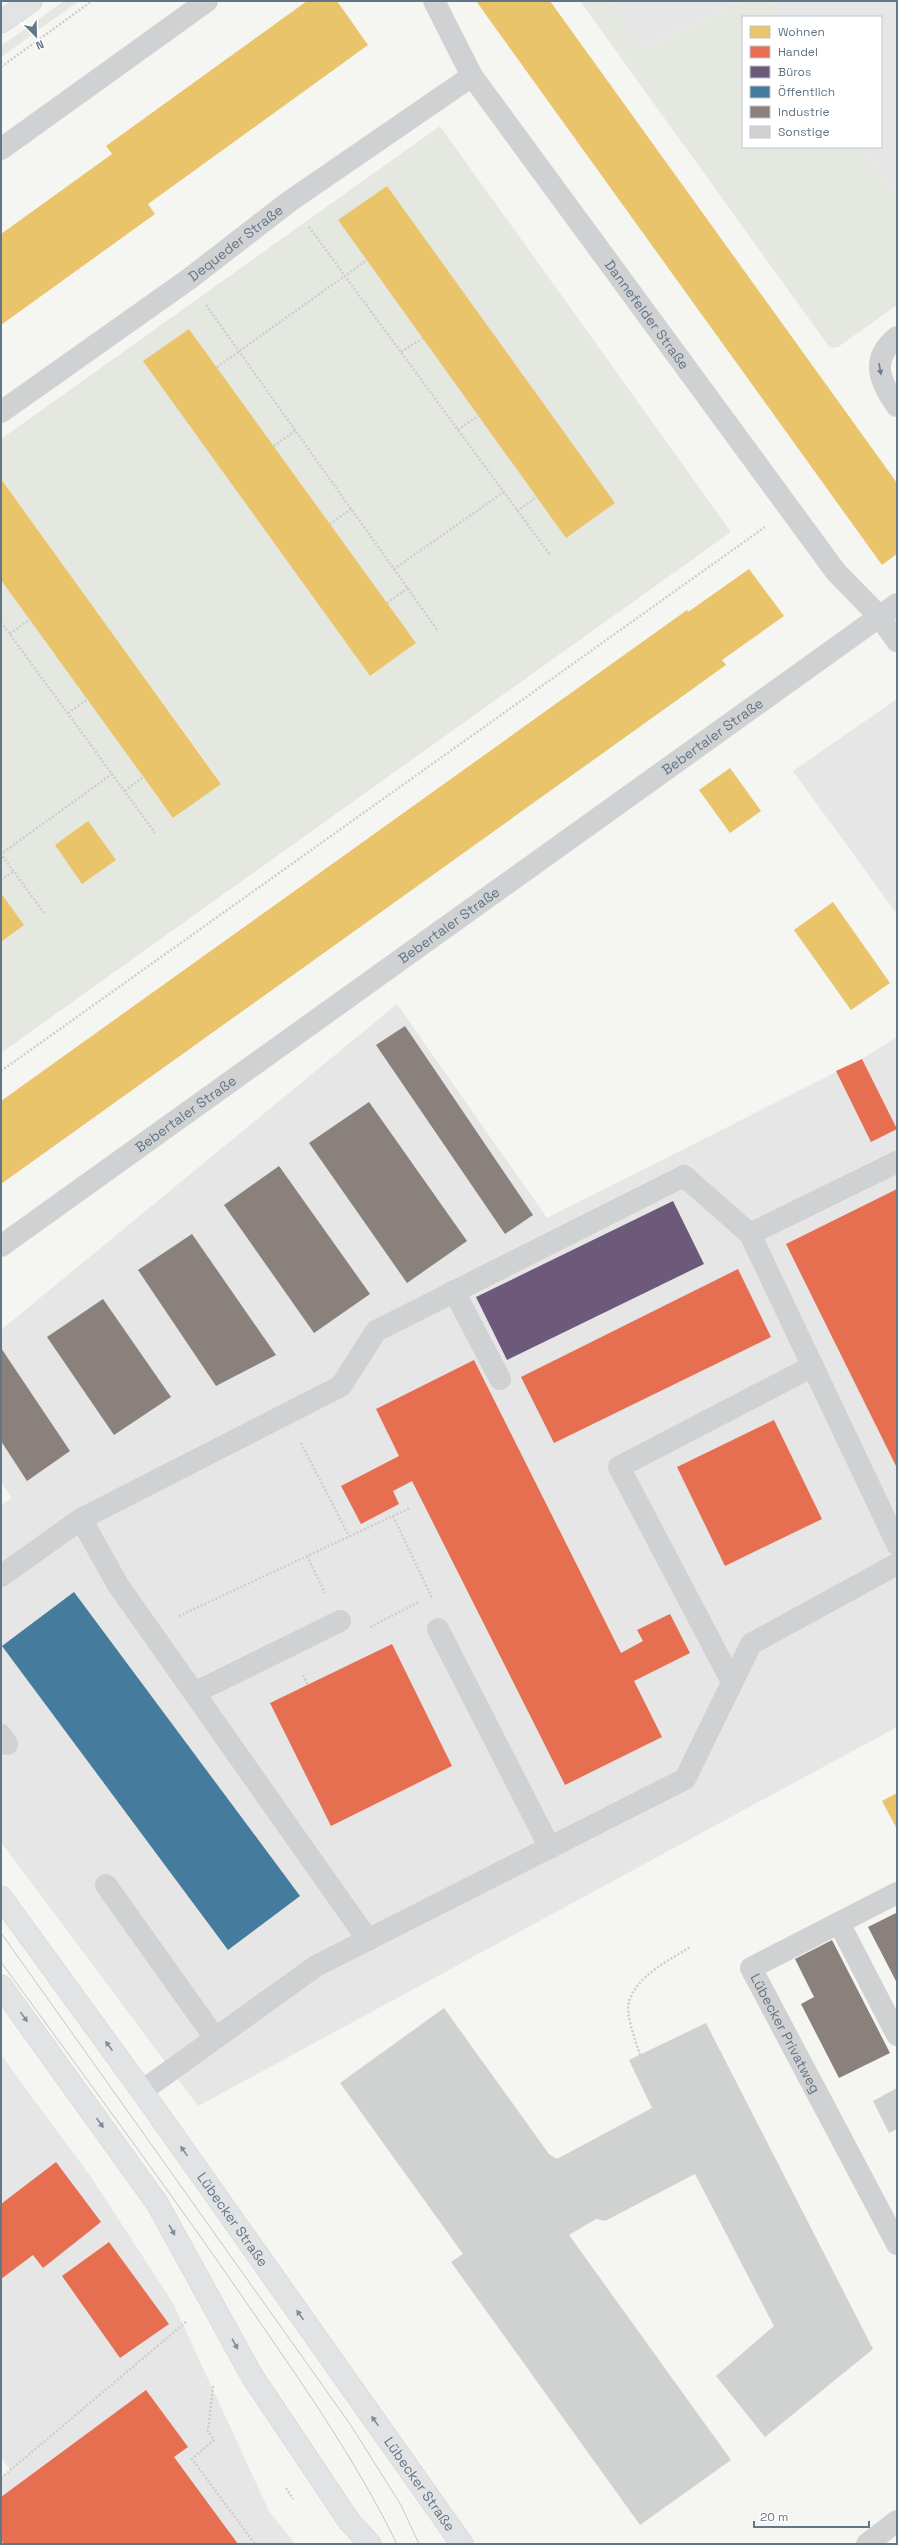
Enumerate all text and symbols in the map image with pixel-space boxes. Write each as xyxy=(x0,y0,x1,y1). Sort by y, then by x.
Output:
north arrow xyxy=(16,16,56,56)
legend xyxy=(742,16,882,148)
text: Wohnen xyxy=(778,24,825,40)
text: N xyxy=(34,37,46,53)
text: Handel xyxy=(778,44,818,60)
text: Büros xyxy=(778,64,811,80)
text: Öffentlich xyxy=(778,84,835,100)
text: Industrie xyxy=(778,104,830,120)
text: Sonstige xyxy=(778,124,830,140)
street label: Dequeder Straße xyxy=(184,201,286,285)
street label: Dannefelder Straße xyxy=(601,256,693,373)
one-way arrow xyxy=(878,363,884,376)
street label: Bebertaler Straße xyxy=(658,694,766,779)
street label: Bebertaler Straße xyxy=(395,883,503,967)
street label: Bebertaler Straße xyxy=(131,1071,240,1156)
street label: Lübecker Privatweg xyxy=(746,1970,825,2096)
one-way arrow xyxy=(20,2012,28,2023)
one-way arrow xyxy=(105,2040,113,2051)
one-way arrow xyxy=(96,2117,104,2128)
one-way arrow xyxy=(180,2146,188,2157)
street label: Lübecker Straße xyxy=(193,2169,272,2270)
one-way arrow xyxy=(169,2225,176,2236)
one-way arrow xyxy=(296,2309,304,2320)
one-way arrow xyxy=(231,2339,238,2350)
one-way arrow xyxy=(371,2415,379,2426)
street label: Lübecker Straße xyxy=(380,2433,459,2535)
scale bar xyxy=(754,2503,869,2529)
text: 20 m xyxy=(760,2509,788,2525)

